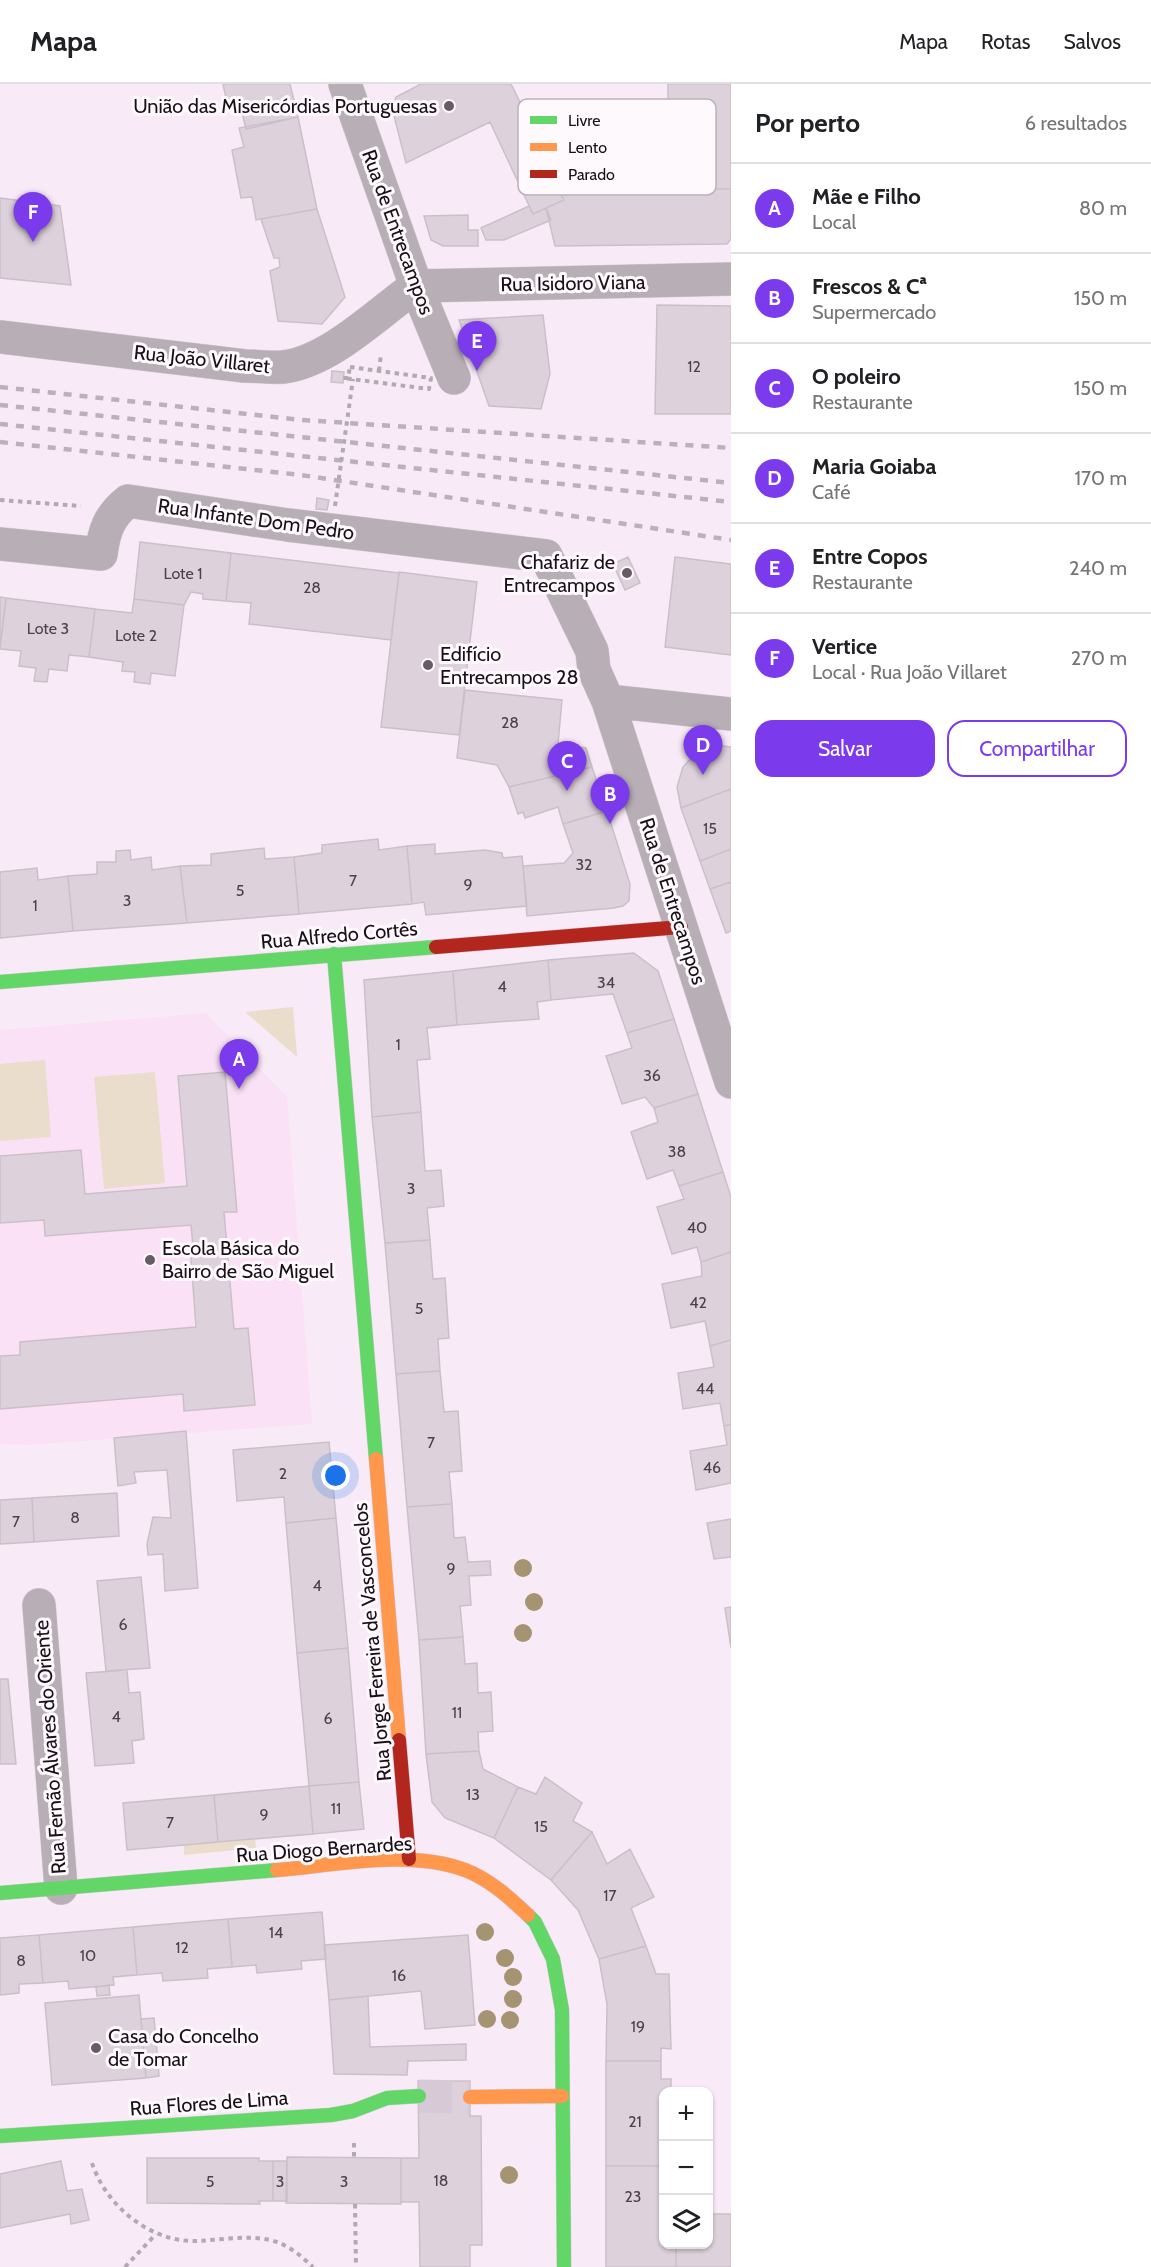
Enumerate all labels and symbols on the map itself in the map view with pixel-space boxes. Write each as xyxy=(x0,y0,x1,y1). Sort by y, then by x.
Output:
place label: União das Misericórdias Portuguesas xyxy=(133,94,437,118)
marker: União das Misericórdias Portuguesas xyxy=(442,99,456,113)
legend xyxy=(518,99,716,195)
text: Livre xyxy=(568,111,600,130)
text: Lento xyxy=(568,138,607,157)
street label: Rua de Entrecampos xyxy=(357,146,439,318)
text: Parado xyxy=(568,165,615,184)
pin: F xyxy=(14,192,52,242)
street label: Rua Isidoro Viana xyxy=(500,270,646,296)
pin: E xyxy=(458,322,496,371)
street label: Rua João Villaret xyxy=(133,340,271,378)
house number: 12 xyxy=(687,357,701,376)
street label: Rua Infante Dom Pedro xyxy=(156,493,356,545)
place label: Chafariz de Entrecampos xyxy=(503,550,615,597)
house number: Lote 1 xyxy=(164,564,202,583)
marker: Chafariz de Entrecampos xyxy=(620,566,634,580)
house number: 28 xyxy=(303,578,321,597)
house number: Lote 3 xyxy=(27,619,69,638)
house number: Lote 2 xyxy=(115,626,157,645)
place label: Edifício Entrecampos 28 xyxy=(440,642,579,689)
marker: Edifício Entrecampos 28 xyxy=(421,658,435,672)
house number: 28 xyxy=(501,713,519,732)
pin: D xyxy=(684,726,722,775)
pin: C xyxy=(548,742,586,791)
pin: B xyxy=(590,774,630,824)
street label: Rua de Entrecampos xyxy=(635,815,711,987)
house number: 15 xyxy=(703,819,717,838)
house number: 32 xyxy=(575,855,593,874)
house number: 7 xyxy=(349,871,357,890)
house number: 9 xyxy=(463,875,473,894)
house number: 5 xyxy=(236,881,244,900)
house number: 3 xyxy=(123,891,131,910)
house number: 1 xyxy=(32,896,38,915)
street label: Rua Alfredo Cortês xyxy=(260,916,418,954)
house number: 34 xyxy=(597,973,615,992)
house number: 4 xyxy=(497,977,507,996)
house number: 1 xyxy=(395,1035,401,1054)
pin: A xyxy=(220,1040,258,1089)
house number: 36 xyxy=(643,1066,661,1085)
house number: 38 xyxy=(668,1142,686,1161)
house number: 3 xyxy=(407,1179,415,1198)
house number: 40 xyxy=(687,1218,707,1237)
place label: Escola Básica do Bairro de São Miguel xyxy=(162,1236,334,1283)
marker: Escola Básica do Bairro de São Miguel xyxy=(143,1253,157,1267)
house number: 42 xyxy=(689,1293,707,1312)
house number: 5 xyxy=(415,1299,423,1318)
house number: 44 xyxy=(696,1379,714,1398)
house number: 7 xyxy=(427,1433,435,1452)
house number: 46 xyxy=(703,1458,721,1477)
your location xyxy=(321,1461,350,1490)
house number: 2 xyxy=(279,1464,287,1483)
street label: Rua Jorge Ferreira de Vasconcelos xyxy=(348,1502,396,1782)
house number: 8 xyxy=(70,1508,80,1527)
house number: 7 xyxy=(12,1512,20,1531)
house number: 9 xyxy=(446,1559,456,1578)
house number: 4 xyxy=(312,1576,322,1595)
house number: 6 xyxy=(118,1615,128,1634)
street label: Rua Fernão Álvares do Oriente xyxy=(29,1619,71,1875)
house number: 11 xyxy=(452,1703,462,1722)
house number: 4 xyxy=(111,1707,121,1726)
house number: 6 xyxy=(323,1709,333,1728)
house number: 13 xyxy=(466,1785,480,1804)
house number: 11 xyxy=(331,1799,341,1818)
house number: 9 xyxy=(259,1805,269,1824)
house number: 7 xyxy=(166,1813,174,1832)
house number: 15 xyxy=(534,1817,548,1836)
street label: Rua Diogo Bernardes xyxy=(235,1831,413,1867)
house number: 17 xyxy=(603,1886,617,1905)
house number: 14 xyxy=(269,1923,283,1942)
house number: 12 xyxy=(175,1938,189,1957)
house number: 10 xyxy=(80,1946,96,1965)
house number: 8 xyxy=(16,1951,26,1970)
house number: 16 xyxy=(392,1966,406,1985)
house number: 19 xyxy=(631,2017,645,2036)
place label: Casa do Concelho de Tomar xyxy=(108,2024,259,2071)
marker: Casa do Concelho de Tomar xyxy=(89,2041,103,2055)
street label: Rua Flores de Lima xyxy=(129,2085,289,2121)
house number: 21 xyxy=(628,2112,642,2131)
house number: 18 xyxy=(434,2171,448,2190)
house number: 5 xyxy=(206,2172,214,2191)
house number: 3 xyxy=(276,2172,284,2191)
house number: 3 xyxy=(340,2172,348,2191)
house number: 23 xyxy=(624,2187,642,2206)

